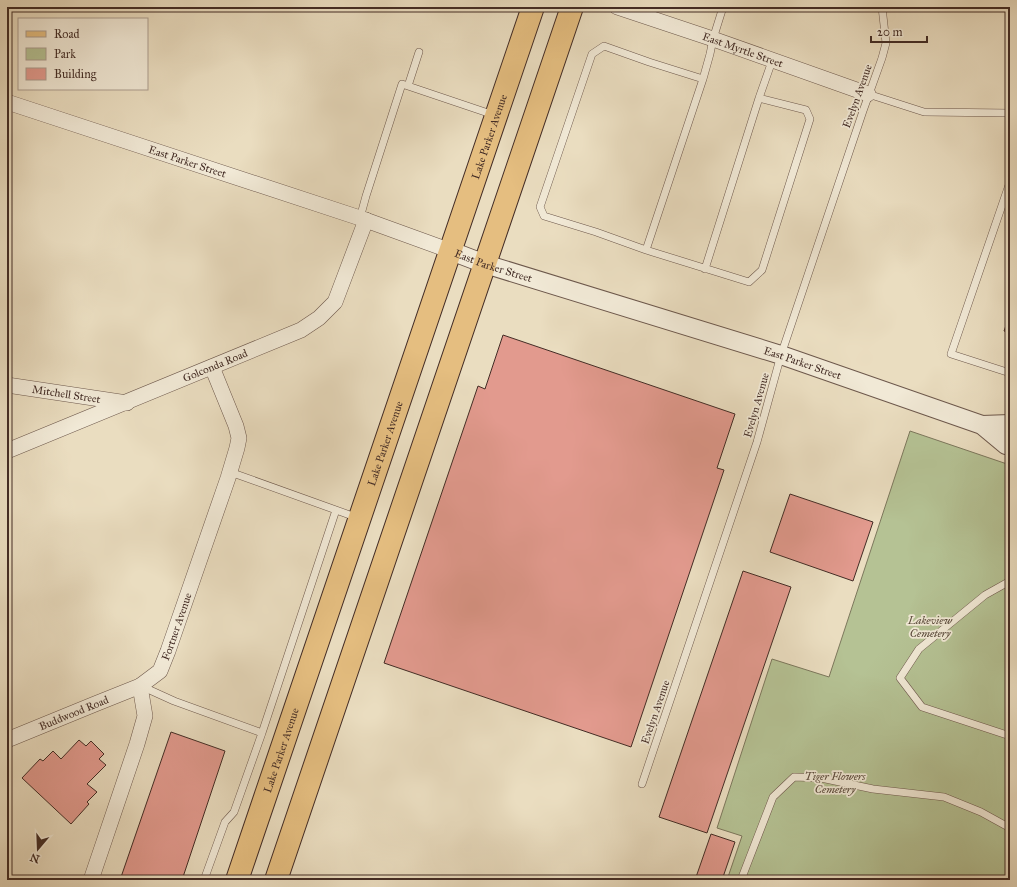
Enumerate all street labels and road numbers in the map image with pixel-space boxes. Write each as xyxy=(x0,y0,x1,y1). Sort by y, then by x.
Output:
street label: East Myrtle Street xyxy=(701,30,785,70)
street label: Evelyn Avenue xyxy=(840,62,875,130)
street label: Lake Parker Avenue xyxy=(469,92,510,181)
street label: East Parker Street xyxy=(147,143,228,181)
street label: East Parker Street xyxy=(453,247,534,285)
street label: East Parker Street xyxy=(762,344,843,383)
street label: Golconda Road xyxy=(181,347,250,385)
street label: Evelyn Avenue xyxy=(741,371,772,439)
street label: Mitchell Street xyxy=(31,383,102,406)
street label: Lake Parker Avenue xyxy=(365,399,406,488)
street label: Fortner Avenue xyxy=(159,591,195,662)
street label: Evelyn Avenue xyxy=(638,678,673,746)
street label: Buddwood Road xyxy=(37,693,111,733)
street label: Lake Parker Avenue xyxy=(261,706,302,795)

